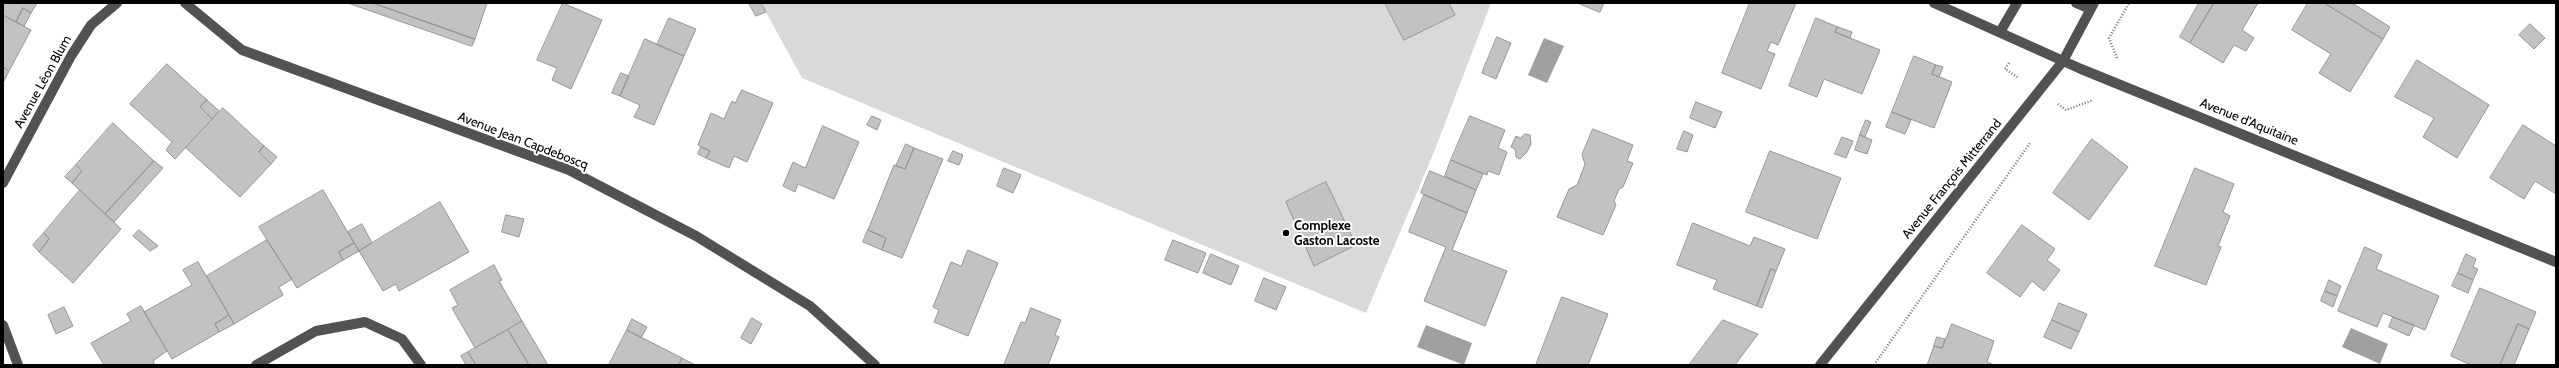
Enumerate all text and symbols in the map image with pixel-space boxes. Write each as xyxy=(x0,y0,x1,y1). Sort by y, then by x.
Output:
street label: Avenue Léon Blum xyxy=(11,33,75,131)
street label: Avenue d'Aquitaine xyxy=(2197,95,2301,149)
street label: Avenue Jean Capdeboscq xyxy=(456,109,590,173)
street label: Avenue François Mitterrand xyxy=(1899,116,2005,242)
place label: Complexe Gaston Lacoste xyxy=(1294,218,1380,249)
marker: Complexe Gaston Lacoste xyxy=(1281,228,1291,238)

